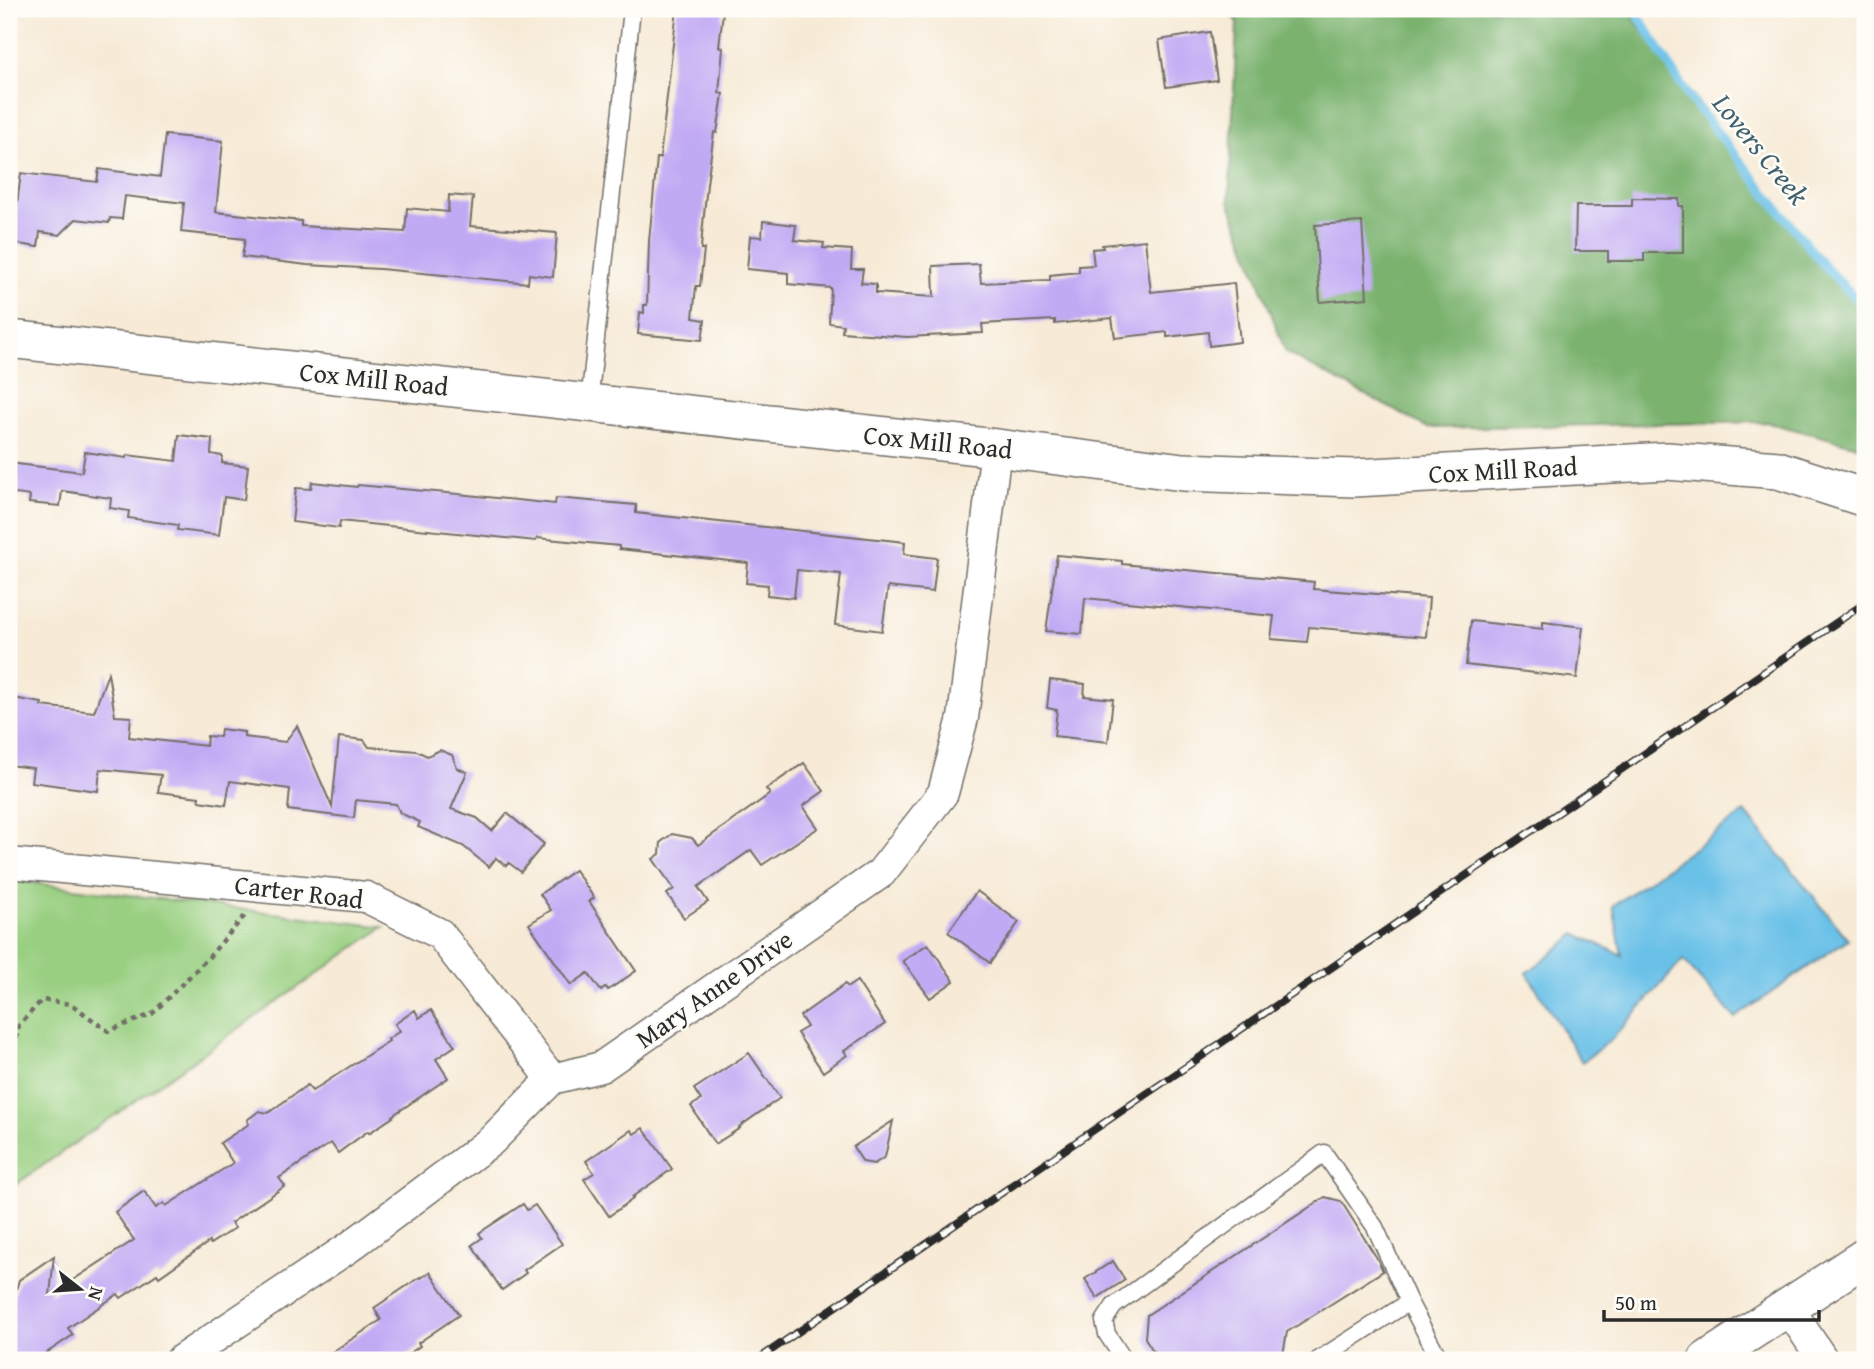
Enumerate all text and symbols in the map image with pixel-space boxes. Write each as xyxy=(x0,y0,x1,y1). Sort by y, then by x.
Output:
water label: Lovers Creek xyxy=(1703,83,1819,214)
street label: Cox Mill Road xyxy=(298,351,450,406)
street label: Cox Mill Road xyxy=(862,414,1014,469)
street label: Cox Mill Road xyxy=(1427,446,1579,493)
street label: Carter Road xyxy=(232,864,366,919)
street label: Mary Anne Drive xyxy=(627,920,800,1057)
north arrow xyxy=(46,1254,116,1324)
scale bar xyxy=(1604,1278,1820,1322)
text: N xyxy=(81,1284,112,1304)
text: 50 m xyxy=(1615,1287,1657,1318)

